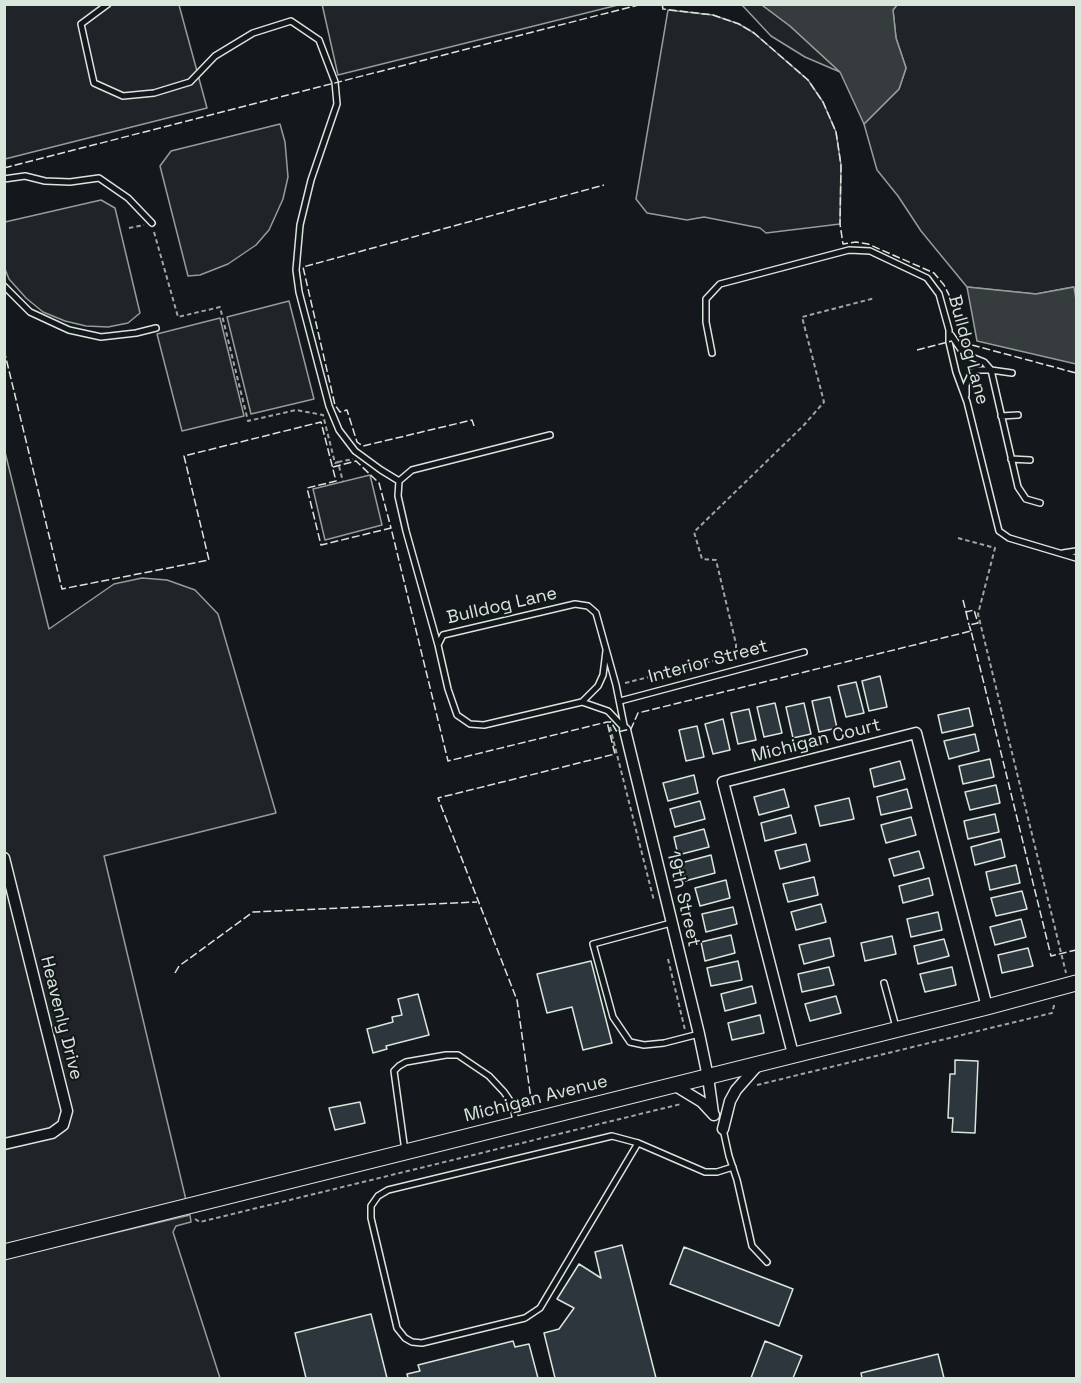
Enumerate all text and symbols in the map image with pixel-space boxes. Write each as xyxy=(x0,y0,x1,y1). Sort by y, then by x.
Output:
street label: Bulldog Lane xyxy=(943,293,993,407)
street label: Bulldog Lane xyxy=(445,583,559,629)
street label: Interior Street xyxy=(646,636,770,688)
street label: Michigan Court xyxy=(749,714,883,768)
street label: 19th Street xyxy=(662,849,704,949)
street label: Heavenly Drive xyxy=(35,954,87,1082)
street label: Michigan Avenue xyxy=(462,1071,610,1127)

